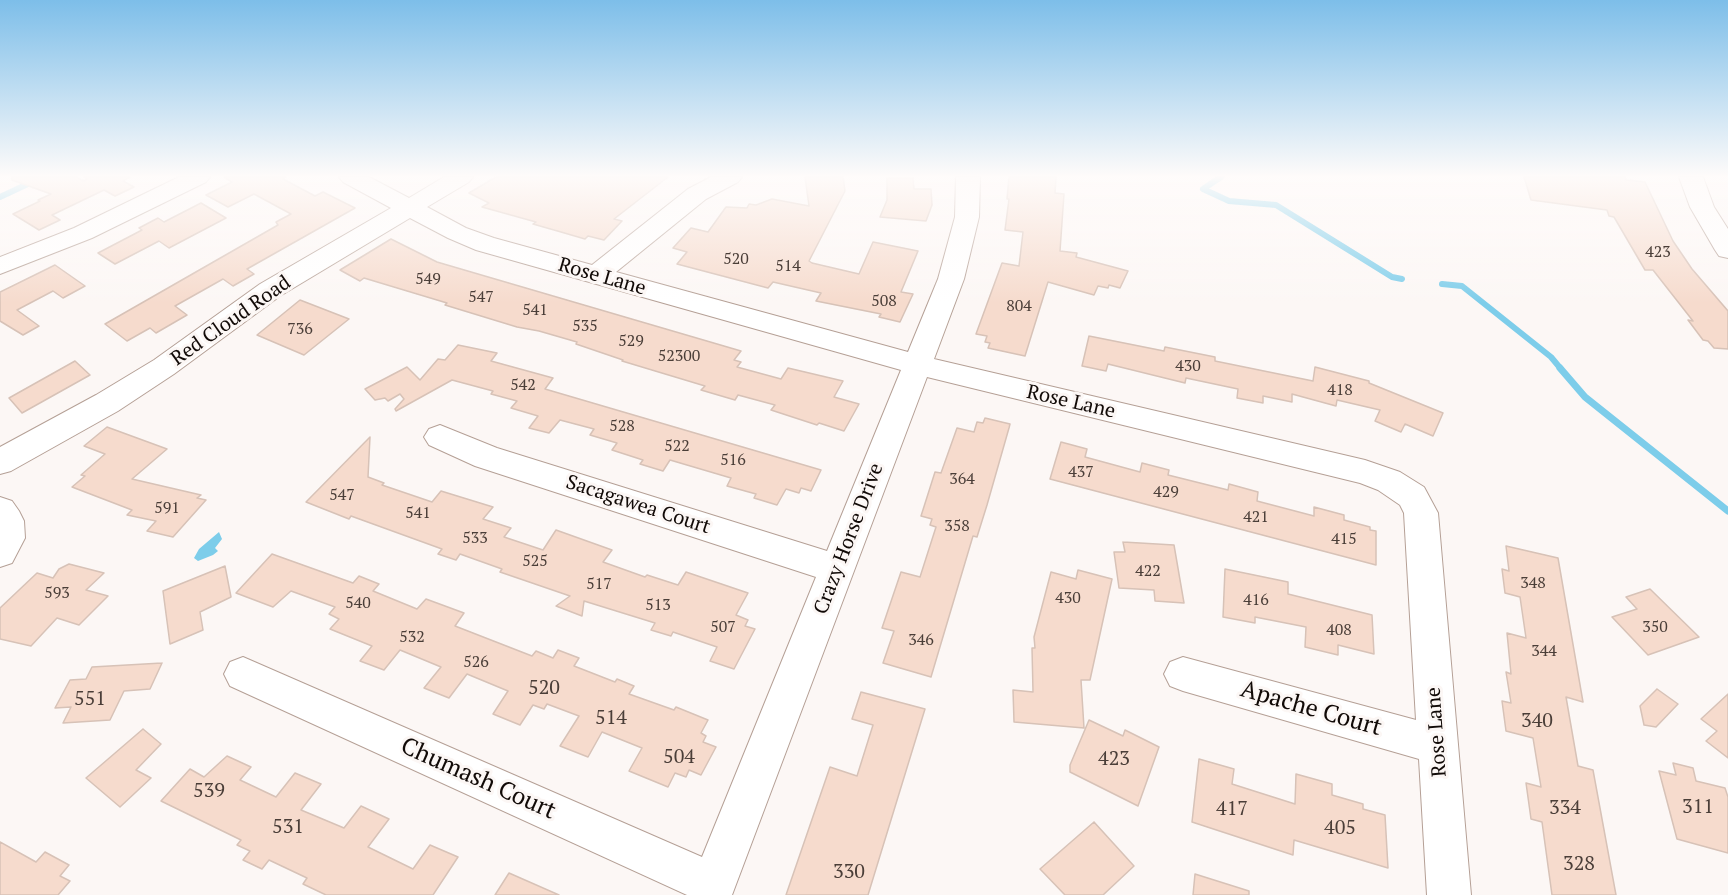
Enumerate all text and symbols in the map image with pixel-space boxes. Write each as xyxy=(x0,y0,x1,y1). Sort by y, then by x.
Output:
house number: 423 xyxy=(1645,242,1671,262)
house number: 520 xyxy=(723,249,749,269)
street label: Rose Lane xyxy=(555,253,649,301)
house number: 514 xyxy=(775,256,801,276)
house number: 549 xyxy=(415,269,441,289)
street label: Red Cloud Road xyxy=(167,271,295,371)
house number: 547 xyxy=(468,287,494,307)
house number: 508 xyxy=(871,291,897,311)
house number: 804 xyxy=(1006,296,1032,316)
house number: 541 xyxy=(522,300,548,320)
house number: 535 xyxy=(572,316,598,336)
house number: 736 xyxy=(287,319,313,339)
house number: 529 xyxy=(618,331,644,351)
house number: 52300 xyxy=(658,346,700,366)
house number: 430 xyxy=(1175,356,1201,376)
house number: 542 xyxy=(510,375,536,395)
street label: Rose Lane xyxy=(1024,380,1118,424)
house number: 418 xyxy=(1327,380,1353,400)
house number: 528 xyxy=(609,416,635,436)
house number: 522 xyxy=(664,436,690,456)
house number: 516 xyxy=(720,450,746,470)
street label: Crazy Horse Drive xyxy=(809,460,889,618)
house number: 437 xyxy=(1068,462,1094,482)
house number: 364 xyxy=(949,469,975,489)
street label: Sacagawea Court xyxy=(563,470,713,540)
house number: 429 xyxy=(1153,482,1179,502)
house number: 547 xyxy=(329,485,355,505)
house number: 591 xyxy=(154,498,180,518)
house number: 541 xyxy=(405,503,431,523)
house number: 421 xyxy=(1243,507,1269,527)
house number: 358 xyxy=(944,516,970,536)
house number: 533 xyxy=(462,528,488,548)
house number: 415 xyxy=(1331,529,1357,549)
house number: 525 xyxy=(522,551,548,571)
house number: 422 xyxy=(1135,561,1161,581)
house number: 348 xyxy=(1520,573,1546,593)
house number: 517 xyxy=(586,574,612,594)
house number: 593 xyxy=(44,583,70,603)
house number: 430 xyxy=(1055,588,1081,608)
house number: 416 xyxy=(1243,590,1269,610)
house number: 540 xyxy=(345,593,371,613)
house number: 513 xyxy=(645,595,671,615)
house number: 507 xyxy=(710,617,736,637)
house number: 350 xyxy=(1642,617,1668,637)
house number: 408 xyxy=(1326,620,1352,640)
house number: 532 xyxy=(399,627,425,647)
house number: 346 xyxy=(908,630,934,650)
house number: 344 xyxy=(1531,641,1557,661)
house number: 526 xyxy=(463,652,489,672)
street label: Apache Court xyxy=(1237,675,1385,743)
house number: 520 xyxy=(528,676,560,700)
street label: Rose Lane xyxy=(1422,686,1452,778)
house number: 551 xyxy=(74,687,106,711)
house number: 514 xyxy=(595,706,627,730)
house number: 340 xyxy=(1521,709,1553,733)
street label: Chumash Court xyxy=(396,732,560,826)
house number: 504 xyxy=(663,745,695,769)
house number: 423 xyxy=(1098,747,1130,771)
house number: 539 xyxy=(193,779,225,803)
house number: 311 xyxy=(1682,795,1714,819)
house number: 334 xyxy=(1549,796,1581,820)
house number: 417 xyxy=(1216,797,1248,821)
house number: 531 xyxy=(272,815,304,839)
house number: 405 xyxy=(1324,816,1356,840)
house number: 328 xyxy=(1563,852,1595,876)
house number: 330 xyxy=(833,860,865,884)

